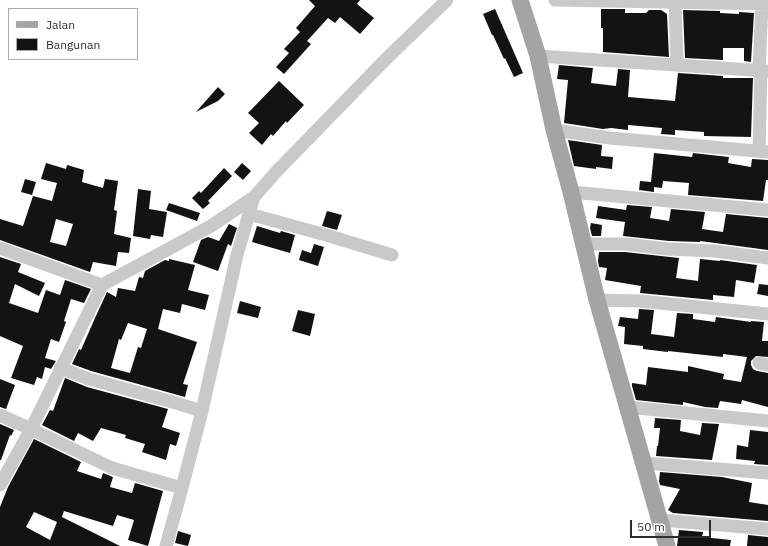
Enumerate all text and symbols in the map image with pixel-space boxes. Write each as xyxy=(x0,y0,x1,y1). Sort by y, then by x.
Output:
legend xyxy=(8,8,138,60)
text: Jalan xyxy=(46,17,75,32)
text: Bangunan xyxy=(46,37,100,52)
scale bar xyxy=(632,512,713,538)
text: 50 m xyxy=(637,519,665,534)

